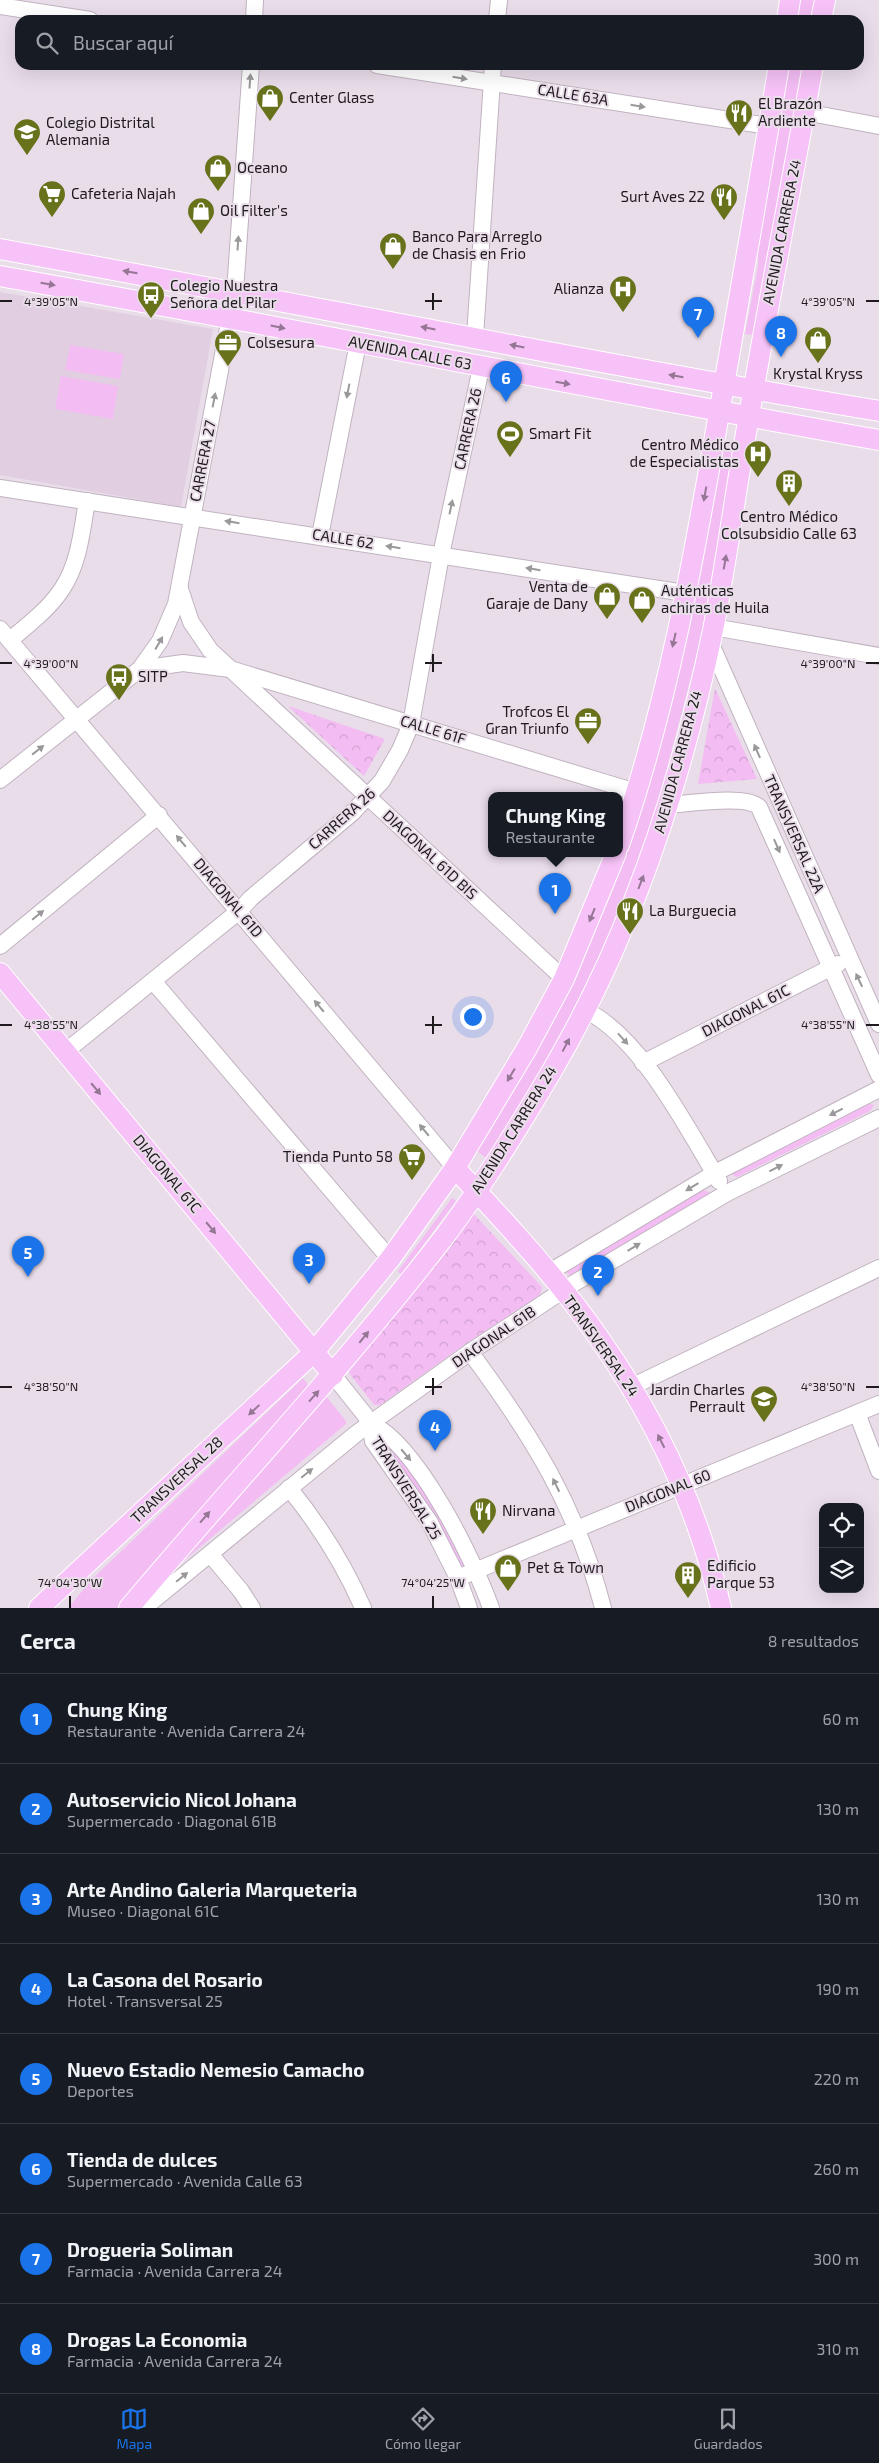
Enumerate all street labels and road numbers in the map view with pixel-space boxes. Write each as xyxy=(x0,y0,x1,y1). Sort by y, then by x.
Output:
street label: CALLE 63A xyxy=(537,80,610,109)
street label: AVENIDA CARRERA 24 xyxy=(758,158,804,306)
street label: AVENIDA CALLE 63 xyxy=(347,331,473,373)
street label: CARRERA 26 xyxy=(450,386,484,471)
street label: CARRERA 27 xyxy=(185,418,219,503)
street label: CALLE 62 xyxy=(311,524,375,552)
street label: AVENIDA CARRERA 24 xyxy=(649,688,705,835)
street label: CALLE 61F xyxy=(398,711,468,748)
street label: TRANSVERSAL 22A xyxy=(761,772,829,896)
street label: CARRERA 26 xyxy=(304,784,378,853)
street label: DIAGONAL 61D BIS xyxy=(380,806,482,903)
street label: DIAGONAL 61D xyxy=(190,854,267,941)
street label: DIAGONAL 61C xyxy=(699,980,793,1040)
street label: AVENIDA CARRERA 24 xyxy=(467,1062,560,1197)
street label: DIAGONAL 61C xyxy=(130,1131,206,1216)
street label: TRANSVERSAL 24 xyxy=(560,1291,643,1399)
street label: DIAGONAL 61B xyxy=(448,1302,539,1371)
street label: TRANSVERSAL 28 xyxy=(127,1432,226,1526)
street label: TRANSVERSAL 25 xyxy=(368,1433,446,1542)
street label: DIAGONAL 60 xyxy=(622,1465,713,1515)

